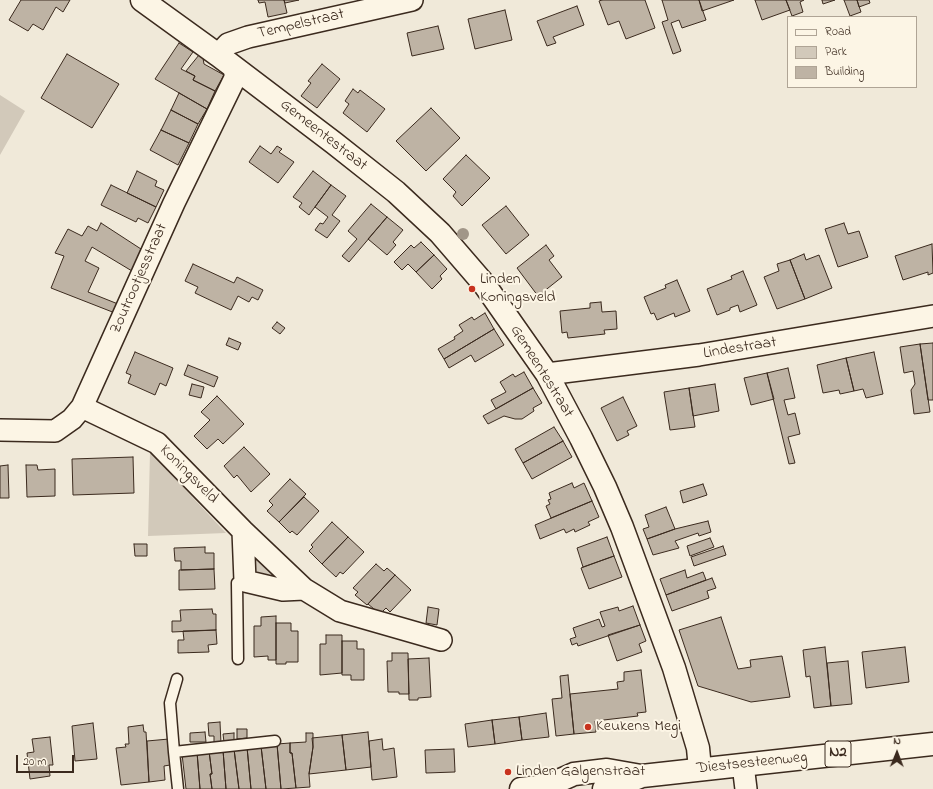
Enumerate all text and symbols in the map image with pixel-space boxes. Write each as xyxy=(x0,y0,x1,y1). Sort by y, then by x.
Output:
street label: Tempelstraat xyxy=(256,6,346,44)
legend xyxy=(787,16,917,88)
text: Road xyxy=(825,23,851,41)
text: Park xyxy=(825,43,847,61)
text: Building xyxy=(825,63,864,81)
street label: Gemeentestraat xyxy=(276,96,370,176)
street label: Zoutrootjesstraat xyxy=(107,221,173,337)
place label: Linden Koningsveld xyxy=(480,270,556,308)
marker: Linden Koningsveld xyxy=(467,284,477,294)
street label: Gemeentestraat xyxy=(505,322,577,422)
street label: Lindestraat xyxy=(702,334,778,364)
street label: Koningsveld xyxy=(154,441,222,509)
place label: Keukens Megi xyxy=(596,717,681,737)
marker: Keukens Megi xyxy=(583,722,593,732)
north arrow xyxy=(877,733,917,773)
text: N xyxy=(893,733,901,749)
road number: N2 xyxy=(825,741,851,767)
scale bar xyxy=(18,747,76,773)
street label: Diestsesteenweg xyxy=(696,749,808,779)
text: 20 m xyxy=(23,753,46,771)
place label: Linden Galgenstraat xyxy=(516,762,645,782)
marker: Linden Galgenstraat xyxy=(503,767,513,777)

